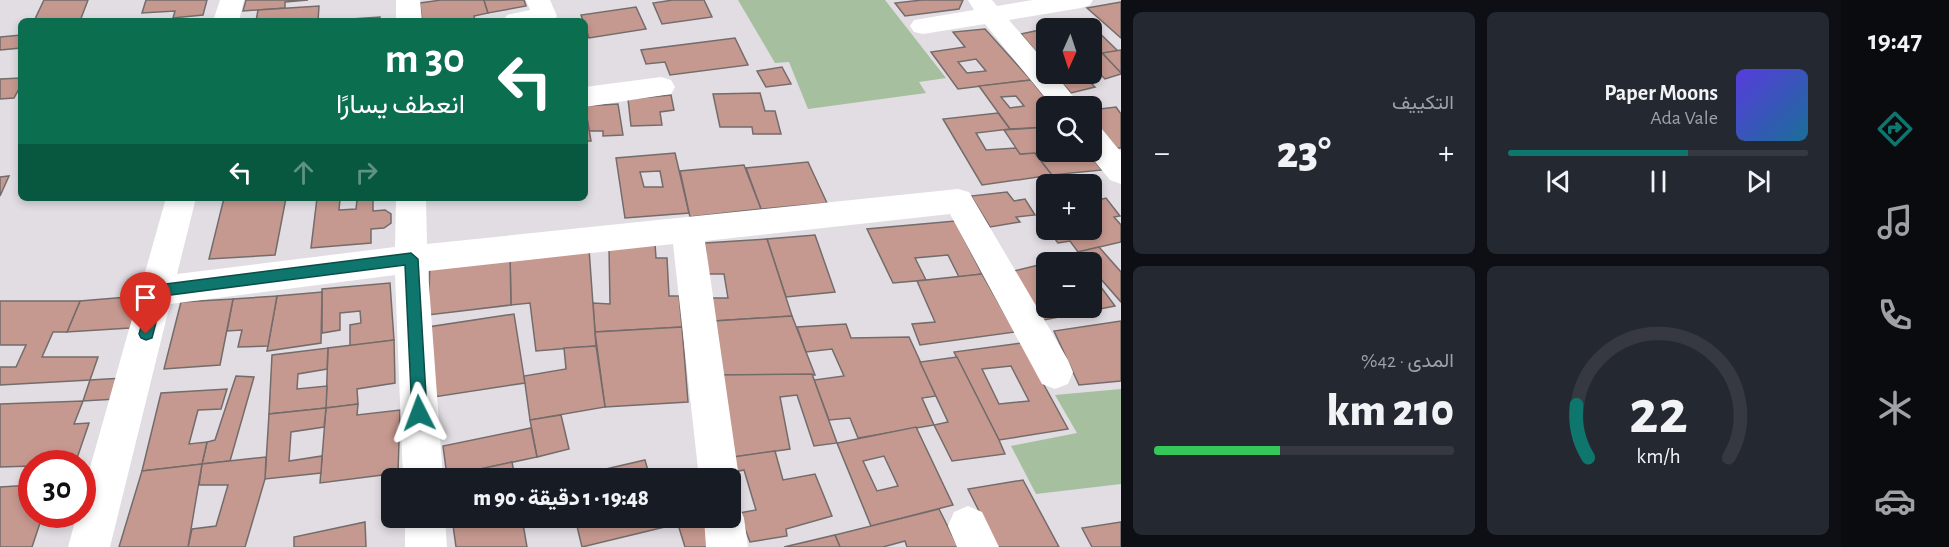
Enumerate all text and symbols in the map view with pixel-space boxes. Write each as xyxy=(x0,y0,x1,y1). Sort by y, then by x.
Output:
north arrow xyxy=(1036,18,1102,84)
map controls xyxy=(1036,18,1102,318)
text: 19:47 xyxy=(1868,27,1922,54)
text: 30 m xyxy=(385,38,465,80)
icon: left xyxy=(486,42,564,120)
text: Paper Moons xyxy=(1604,82,1718,104)
text: انعطف يسارًا xyxy=(336,91,465,118)
text: التكييف xyxy=(1392,93,1454,113)
button: search xyxy=(1036,96,1102,162)
text: Ada Vale xyxy=(1650,108,1718,128)
icon: directions xyxy=(1874,108,1916,150)
text: 23° xyxy=(1277,131,1331,176)
text: − xyxy=(1154,137,1170,170)
text: + xyxy=(1438,137,1454,170)
icon: left xyxy=(224,156,257,189)
icon: ahead xyxy=(287,156,320,189)
icon: right xyxy=(350,156,383,189)
icon: previous xyxy=(1542,165,1575,198)
icon: pause xyxy=(1642,165,1675,198)
icon: next xyxy=(1742,165,1775,198)
button: + xyxy=(1036,174,1102,240)
icon: music xyxy=(1874,201,1916,243)
button: − xyxy=(1036,252,1102,318)
pin xyxy=(120,272,171,334)
icon: arrive xyxy=(129,281,162,314)
icon: phone xyxy=(1874,294,1916,336)
text: المدى · 42% xyxy=(1361,351,1454,371)
position arrow xyxy=(387,381,451,445)
text: 22 xyxy=(1629,382,1687,444)
icon: climate xyxy=(1874,387,1916,429)
text: 210 km xyxy=(1326,389,1454,434)
text: km/h xyxy=(1636,446,1680,467)
speed limit sign: 30 xyxy=(18,450,96,528)
icon: car xyxy=(1874,480,1916,522)
text: 19:48 · 1 دقيقة · 90 m xyxy=(473,487,649,509)

